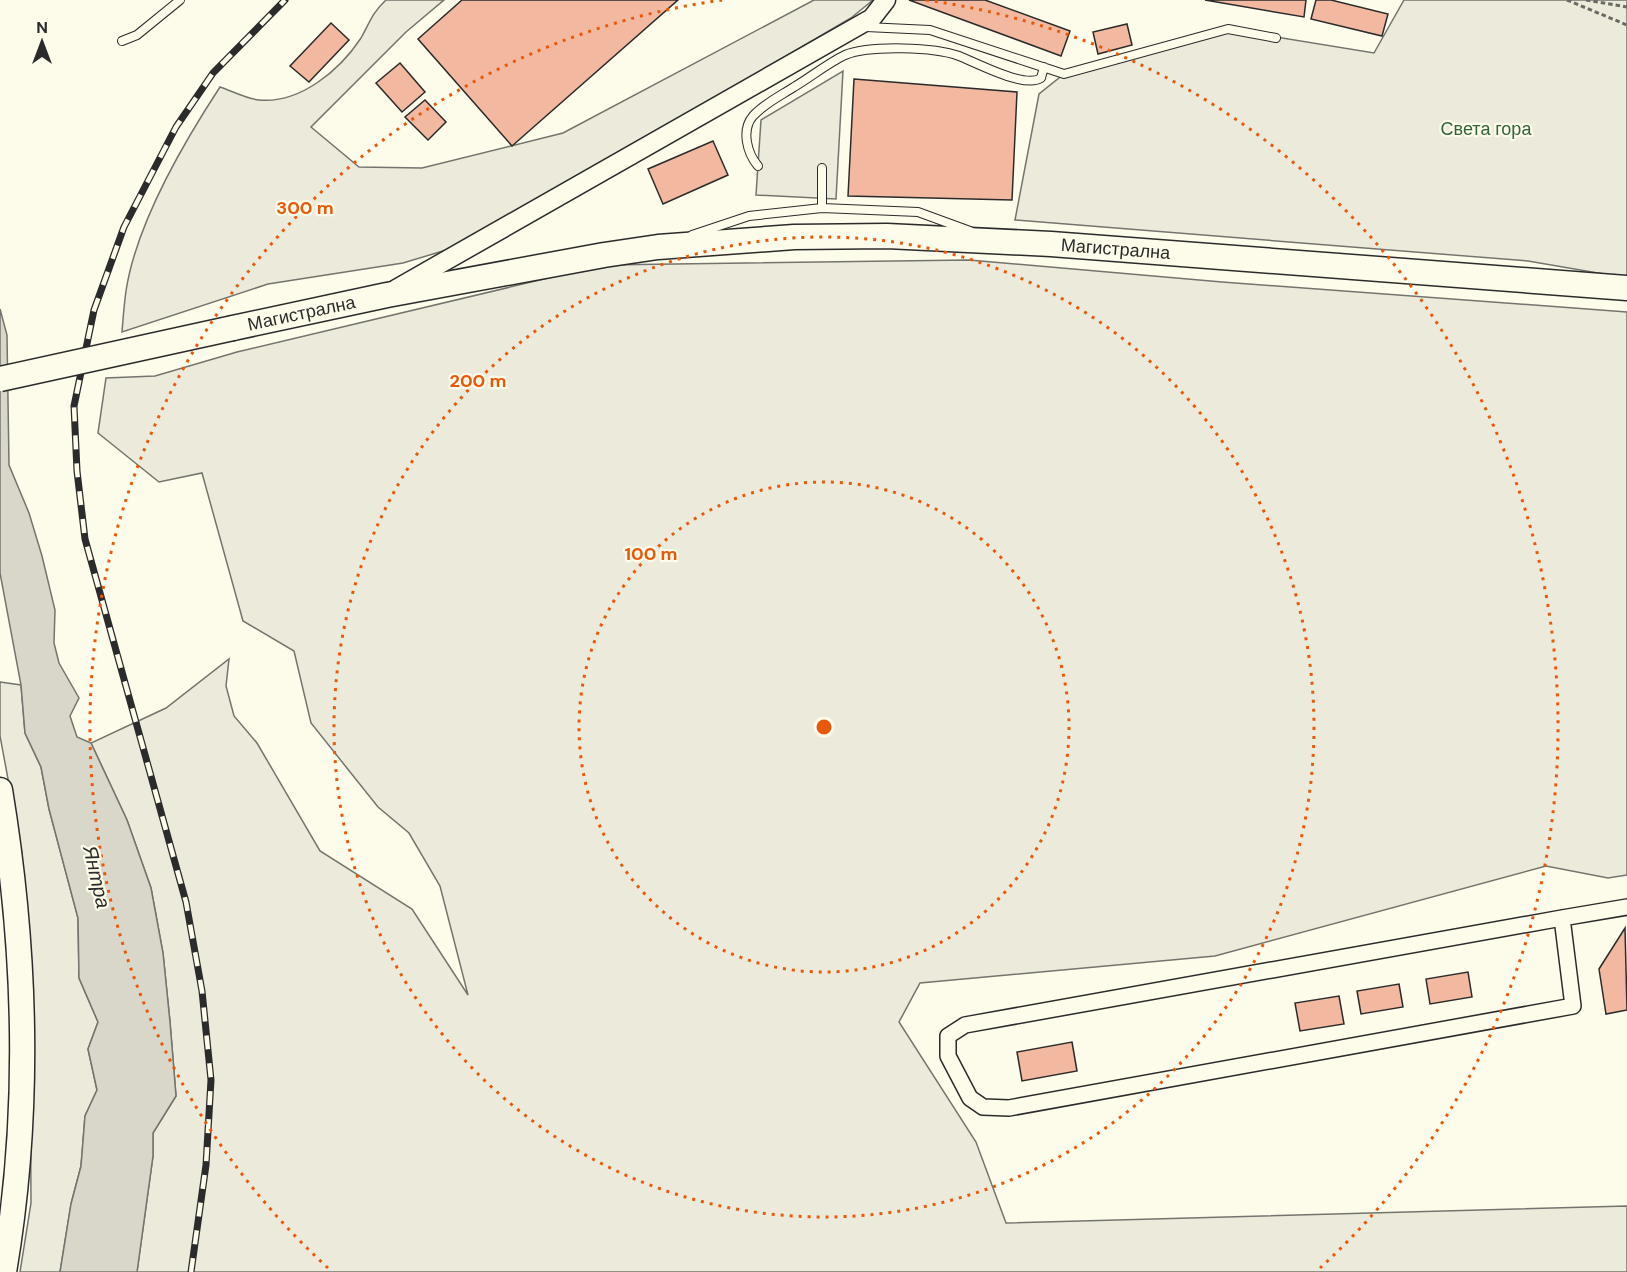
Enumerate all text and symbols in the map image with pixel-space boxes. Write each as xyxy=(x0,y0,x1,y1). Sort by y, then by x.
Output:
north arrow xyxy=(12,12,72,72)
text: N xyxy=(36,17,48,38)
park label: Света гора xyxy=(1441,117,1532,141)
text: 300 m xyxy=(276,196,334,220)
street label: Магистрална xyxy=(1060,233,1172,265)
street label: Магистрална xyxy=(245,290,359,337)
text: 200 m xyxy=(450,369,506,393)
text: 100 m xyxy=(624,542,678,566)
centre of rings xyxy=(814,717,834,737)
water label: Янтра xyxy=(77,842,117,911)

